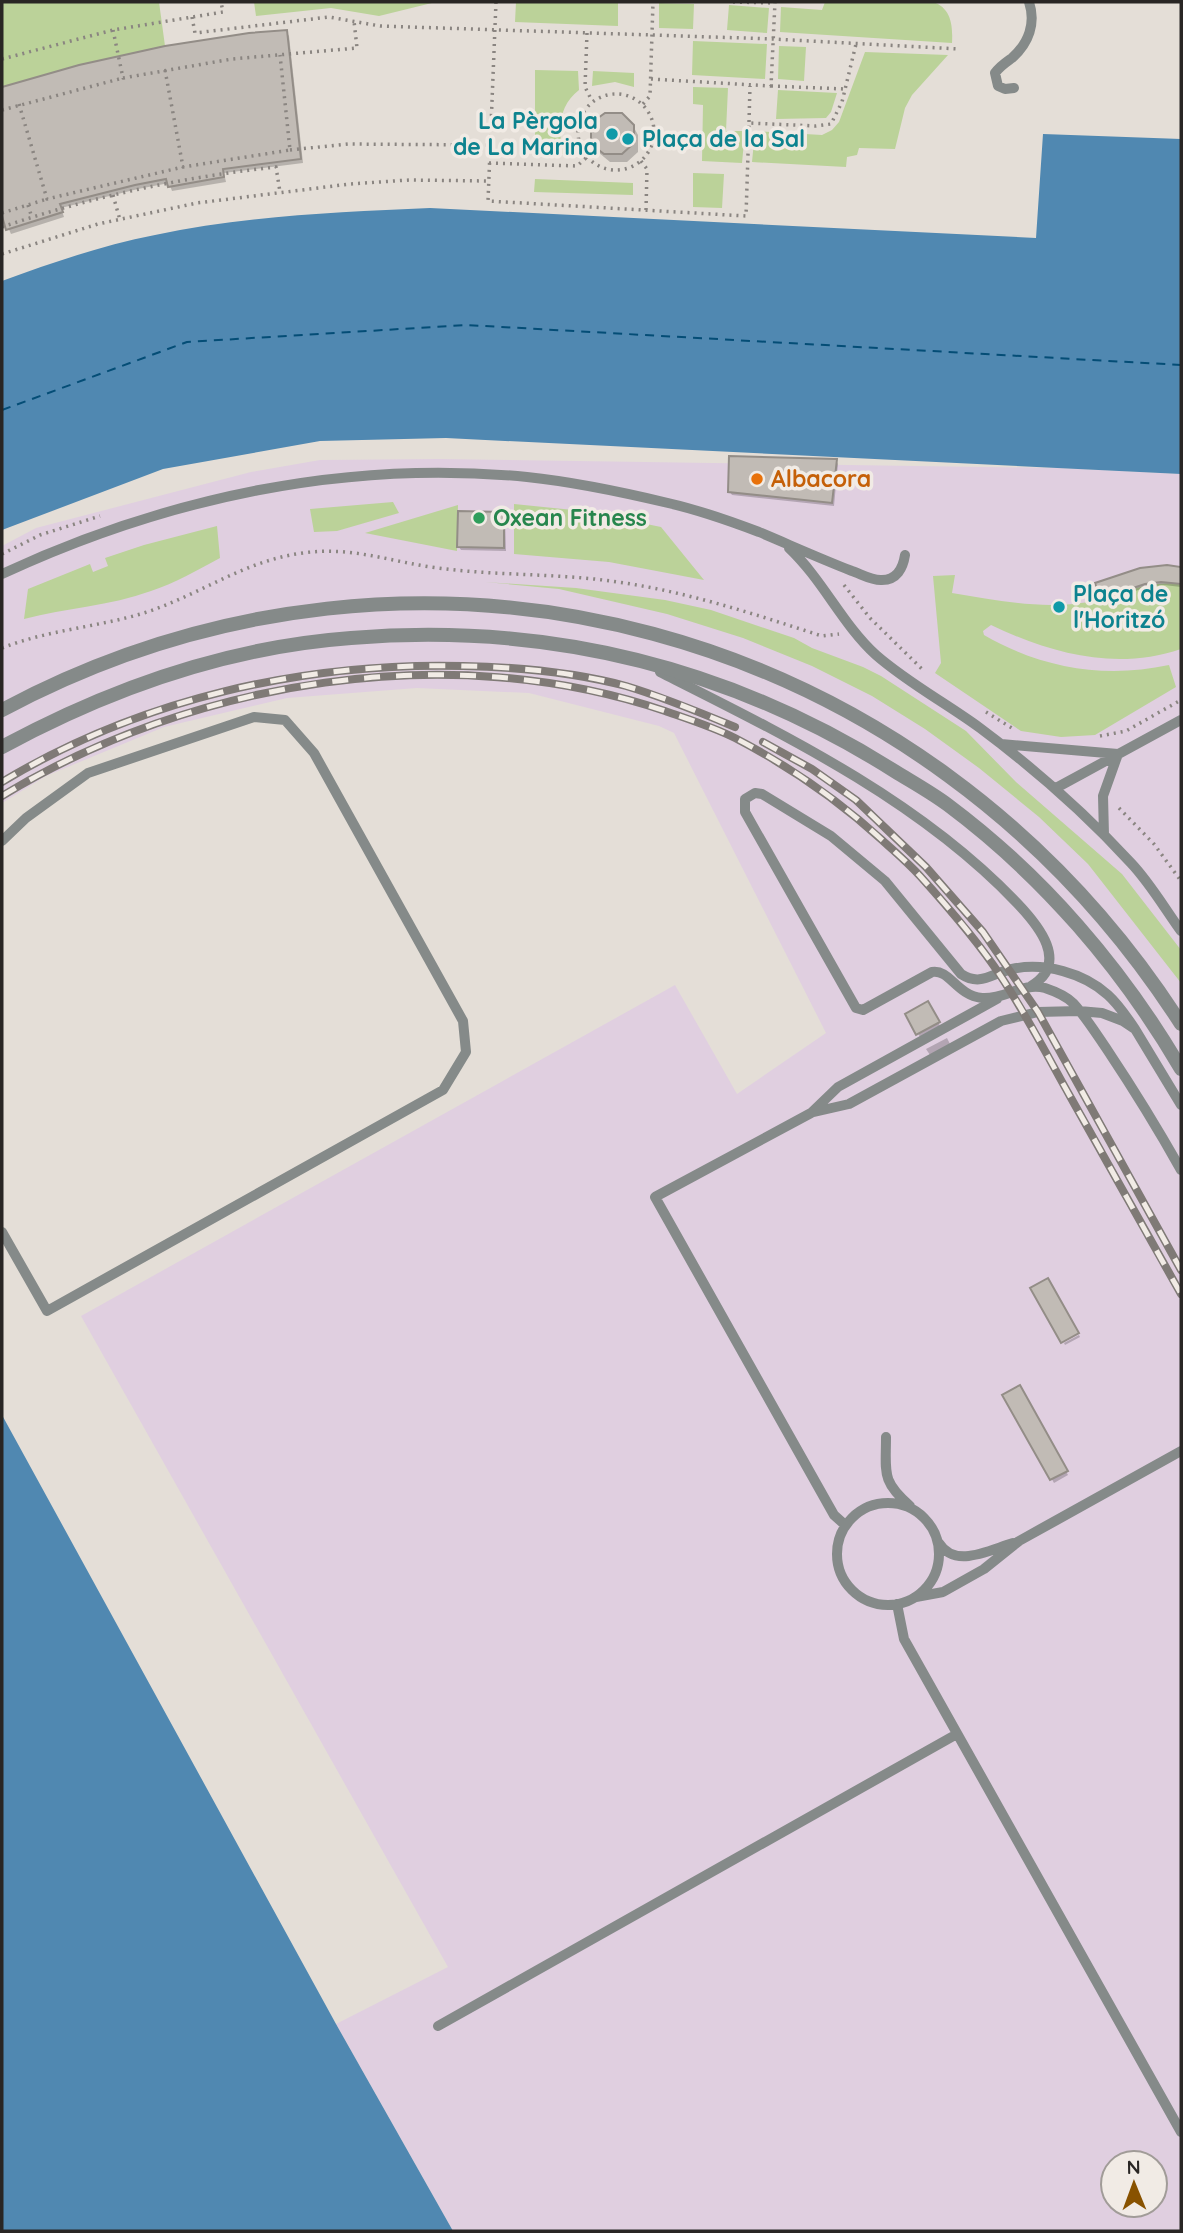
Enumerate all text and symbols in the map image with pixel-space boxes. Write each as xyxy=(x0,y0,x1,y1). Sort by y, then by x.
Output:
place label: La Pèrgola de La Marina xyxy=(453,106,598,161)
place label: Plaça de la Sal xyxy=(642,124,805,153)
marker: La Pèrgola de La Marina xyxy=(604,126,620,142)
marker: Plaça de la Sal xyxy=(620,131,636,147)
place label: Albacora xyxy=(771,464,871,493)
marker: Albacora xyxy=(749,471,765,487)
place label: Oxean Fitness xyxy=(493,503,647,532)
marker: Oxean Fitness xyxy=(471,510,487,526)
place label: Plaça de l'Horitzó xyxy=(1073,579,1168,634)
marker: Plaça de l'Horitzó xyxy=(1051,599,1067,615)
north arrow xyxy=(1099,2149,1169,2219)
text: N xyxy=(1127,2155,1141,2179)

